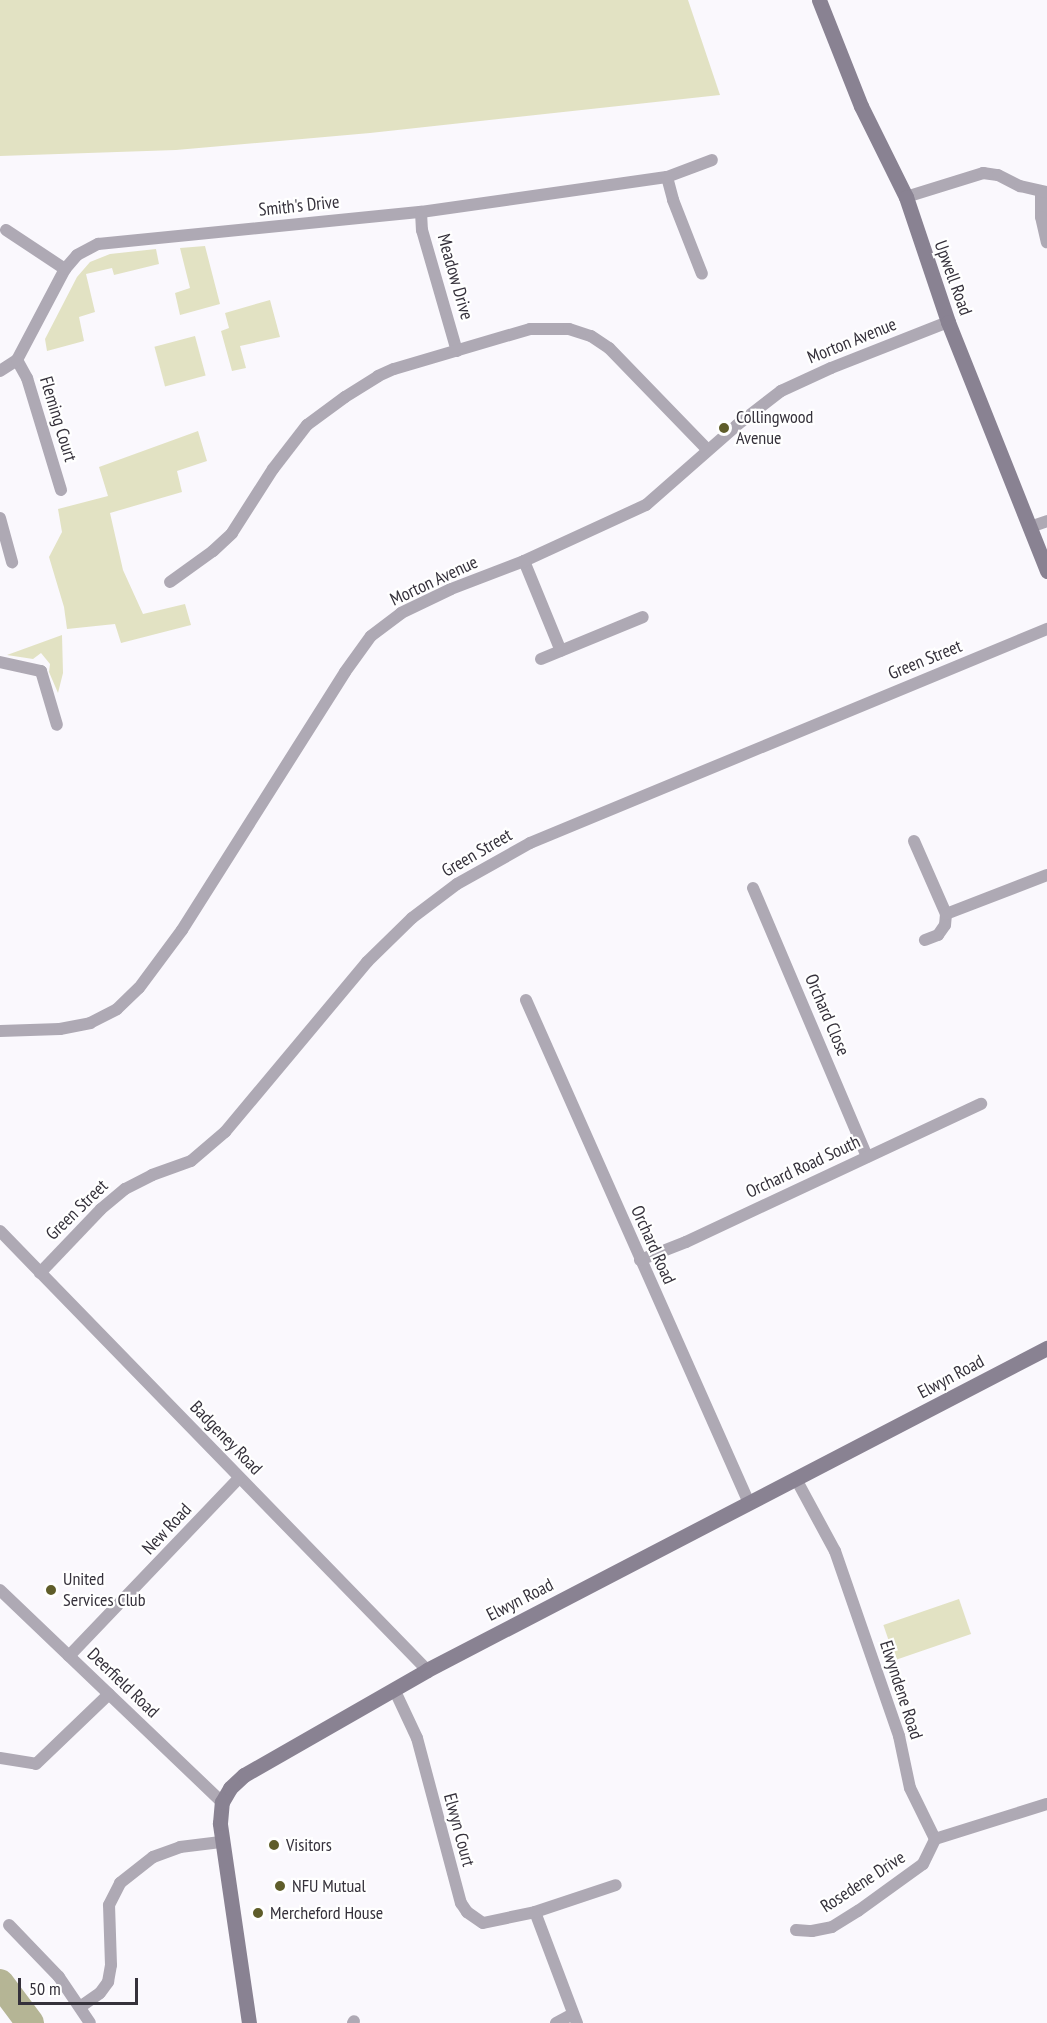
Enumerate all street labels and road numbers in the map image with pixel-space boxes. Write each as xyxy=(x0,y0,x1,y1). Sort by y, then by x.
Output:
street label: Smith's Drive xyxy=(258,191,340,221)
street label: Meadow Drive xyxy=(432,231,478,323)
street label: Upwell Road xyxy=(930,238,976,318)
street label: Morton Avenue xyxy=(804,313,900,369)
street label: Fleming Court xyxy=(35,374,81,464)
street label: Morton Avenue xyxy=(387,551,481,611)
street label: Green Street xyxy=(885,635,965,685)
street label: Green Street xyxy=(438,824,516,882)
street label: Orchard Close xyxy=(800,971,854,1059)
street label: Orchard Road South xyxy=(742,1131,864,1203)
street label: Green Street xyxy=(42,1175,112,1245)
street label: Orchard Road xyxy=(626,1202,680,1288)
street label: Elwyn Road xyxy=(914,1351,988,1403)
street label: Badgeney Road xyxy=(185,1396,267,1480)
street label: New Road xyxy=(138,1499,196,1559)
street label: Elwyn Road xyxy=(483,1574,557,1626)
street label: Elwyndene Road xyxy=(875,1638,927,1742)
street label: Deerfield Road xyxy=(83,1644,163,1722)
street label: Elwyn Court xyxy=(439,1791,479,1869)
street label: Rosedene Drive xyxy=(817,1847,909,1917)

